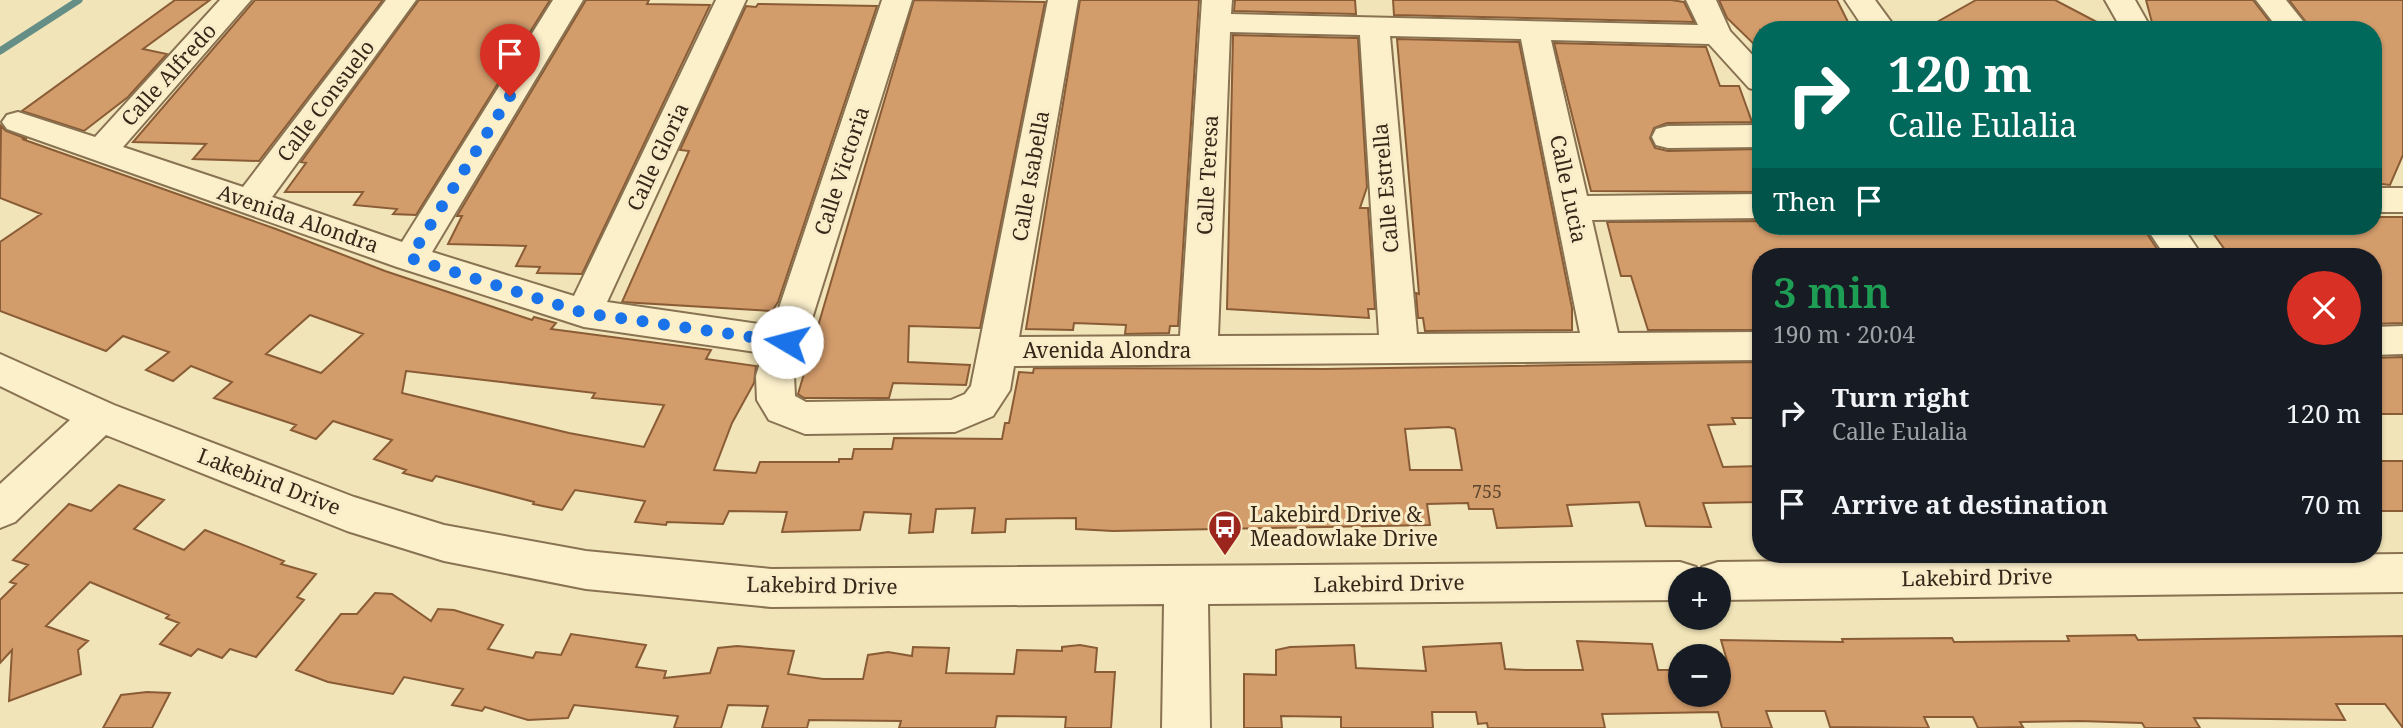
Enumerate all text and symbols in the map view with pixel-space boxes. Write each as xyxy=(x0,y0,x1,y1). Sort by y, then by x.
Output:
street label: Calle Alfredo xyxy=(114,17,222,132)
pin xyxy=(480,24,540,96)
street label: Calle Consuelo xyxy=(270,34,380,167)
icon: arrive xyxy=(491,35,529,73)
text: 120 m xyxy=(1888,40,2032,106)
icon: right xyxy=(1773,49,1864,140)
street label: Calle Gloria xyxy=(620,98,694,215)
street label: Calle Victoria xyxy=(807,103,875,239)
text: Calle Eulalia xyxy=(1888,103,2077,146)
street label: Calle Isabella xyxy=(1005,108,1055,243)
street label: Calle Teresa xyxy=(1190,114,1224,236)
street label: Calle Estrella xyxy=(1365,122,1405,254)
street label: Calle Lucia xyxy=(1544,132,1594,245)
street label: Avenida Alondra xyxy=(214,177,383,259)
icon: arrive xyxy=(1850,182,1888,220)
text: Then xyxy=(1773,183,1836,219)
text: 3 min xyxy=(1773,263,1890,320)
button: close xyxy=(2287,271,2361,345)
position arrow xyxy=(750,305,824,379)
text: 190 m · 20:04 xyxy=(1773,318,1915,350)
street label: Avenida Alondra xyxy=(1023,336,1191,364)
text: Turn right xyxy=(1832,379,1969,415)
icon: right xyxy=(1773,394,1811,432)
text: 120 m xyxy=(2286,395,2361,431)
text: Calle Eulalia xyxy=(1832,415,1968,447)
street label: Lakebird Drive xyxy=(194,441,345,521)
house number: 755 xyxy=(1472,479,1502,503)
icon: arrive xyxy=(1773,485,1811,523)
text: Arrive at destination xyxy=(1832,486,2108,522)
text: 70 m xyxy=(2301,486,2361,522)
place label: Lakebird Drive & Meadowlake Drive xyxy=(1250,500,1438,552)
bus stop icon: Lakebird Drive & Meadowlake Drive xyxy=(1206,508,1244,557)
street label: Lakebird Drive xyxy=(1901,562,2053,592)
map controls xyxy=(1668,567,1731,707)
button: + xyxy=(1668,567,1731,630)
street label: Lakebird Drive xyxy=(1313,568,1465,598)
street label: Lakebird Drive xyxy=(746,570,898,600)
button: − xyxy=(1668,644,1731,707)

